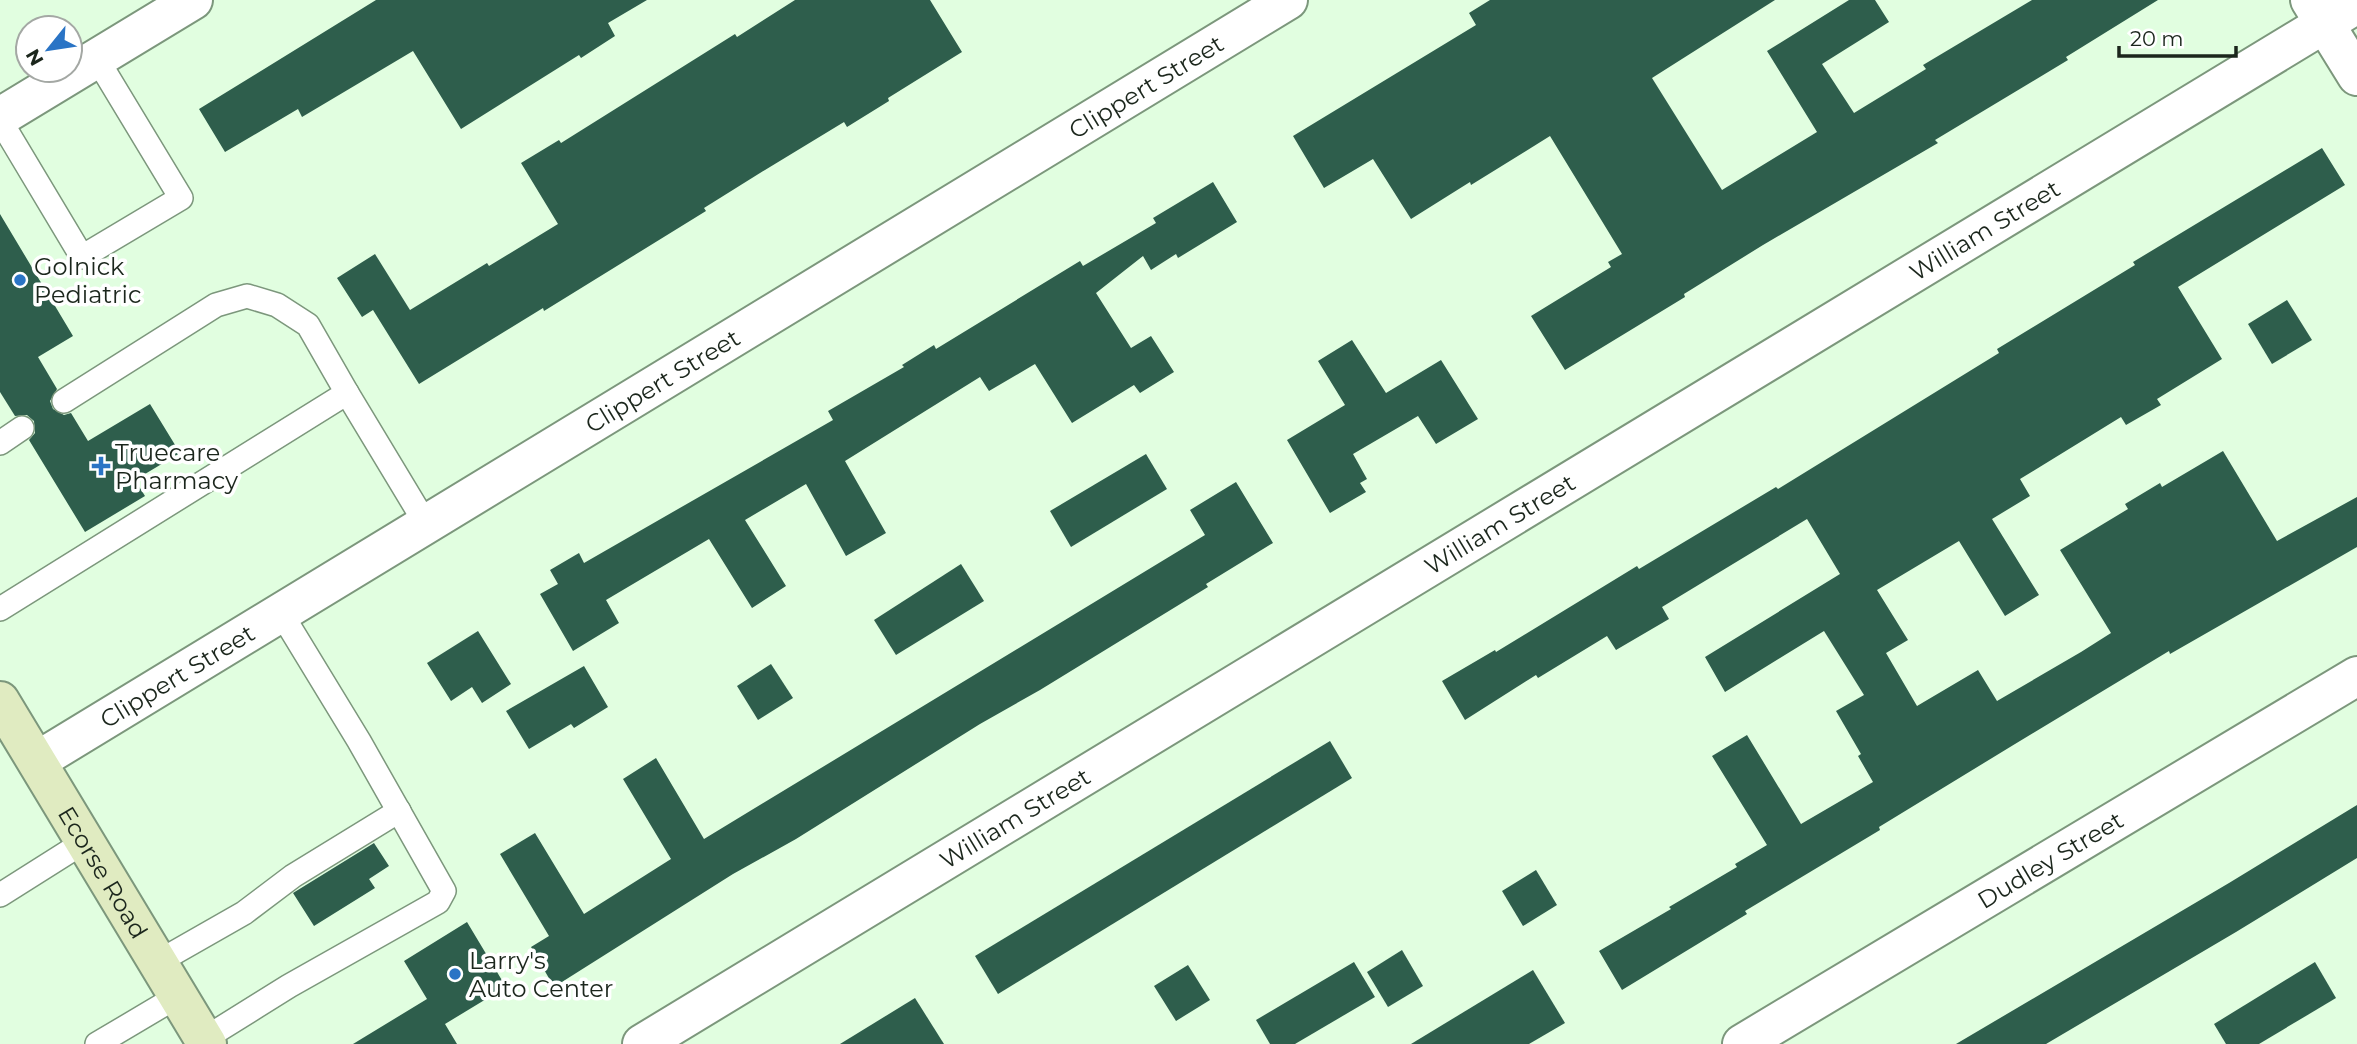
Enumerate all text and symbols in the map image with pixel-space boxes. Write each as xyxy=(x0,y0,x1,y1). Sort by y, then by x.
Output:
north arrow xyxy=(14,14,84,84)
scale bar xyxy=(2119,14,2236,58)
text: 20 m xyxy=(2130,26,2184,51)
street label: Clippert Street xyxy=(1063,28,1229,144)
text: N xyxy=(21,45,49,70)
street label: William Street xyxy=(1904,173,2065,287)
place label: Golnick Pediatric xyxy=(34,252,141,309)
marker: Golnick Pediatric xyxy=(12,272,28,288)
street label: Clippert Street xyxy=(580,322,745,439)
place label: Truecare Pharmacy xyxy=(115,438,238,495)
marker: Truecare Pharmacy xyxy=(93,458,109,474)
street label: William Street xyxy=(1419,467,1580,581)
street label: Clippert Street xyxy=(95,618,260,734)
street label: William Street xyxy=(934,761,1096,875)
street label: Ecorse Road xyxy=(52,801,154,944)
street label: Dudley Street xyxy=(1972,805,2129,914)
place label: Larry's Auto Center xyxy=(469,946,613,1003)
marker: Larry's Auto Center xyxy=(447,966,463,982)

